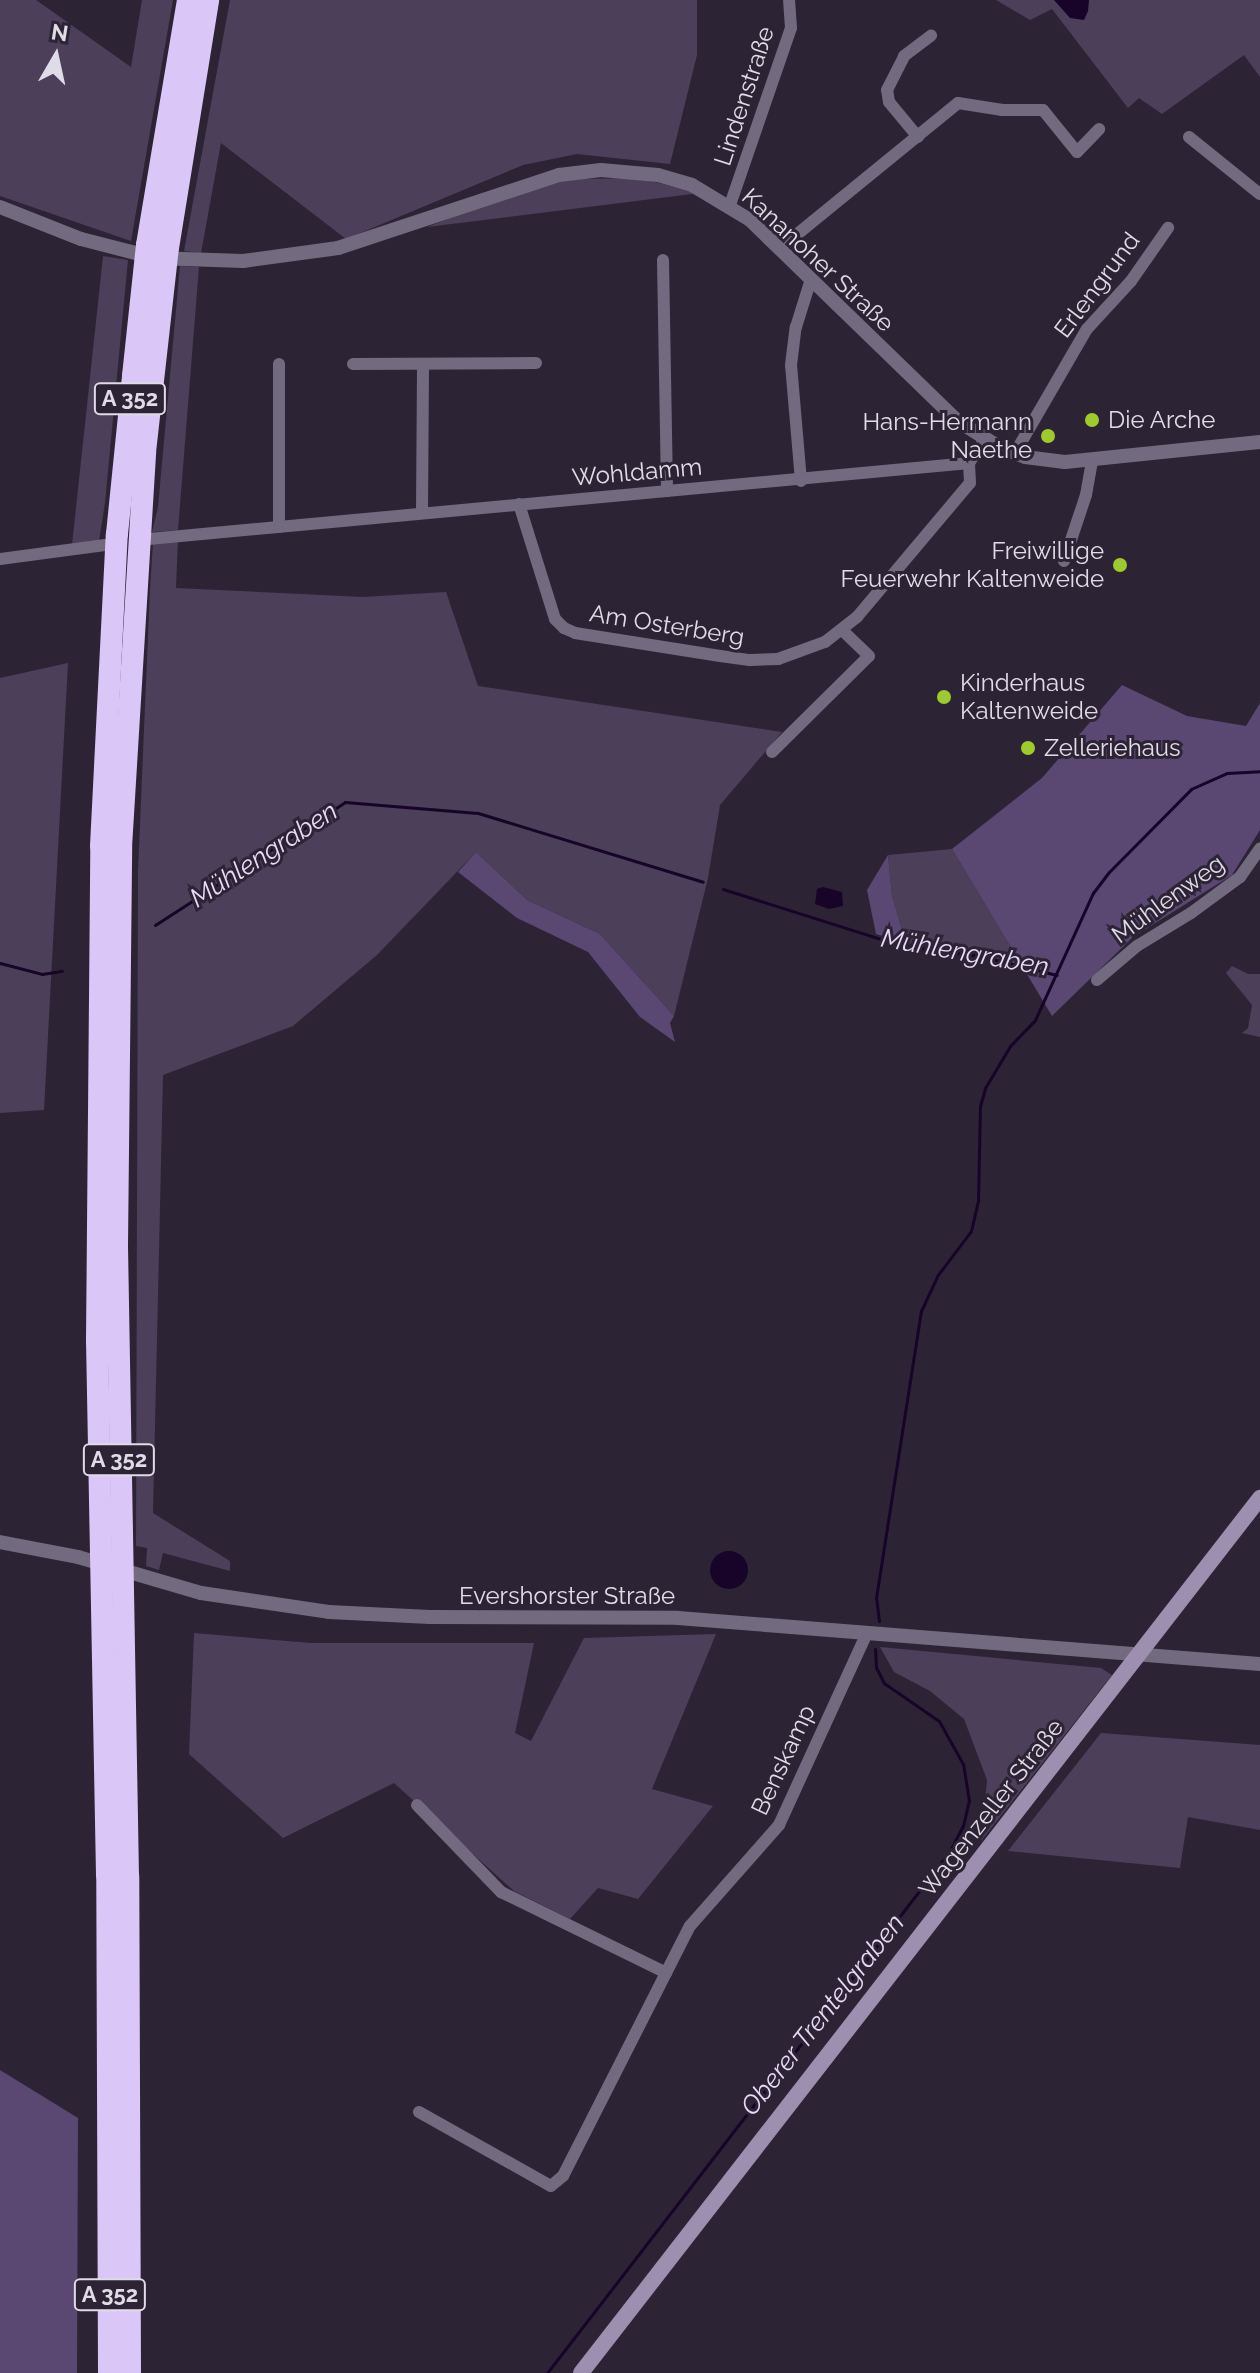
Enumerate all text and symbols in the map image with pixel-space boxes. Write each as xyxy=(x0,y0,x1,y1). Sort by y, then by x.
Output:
north arrow xyxy=(16,16,96,96)
text: N xyxy=(49,18,70,46)
street label: Lindenstraße xyxy=(708,23,780,169)
street label: Kananoher Straße xyxy=(736,182,900,338)
street label: Erlengrund xyxy=(1048,227,1146,343)
road number: A 352 xyxy=(92,381,168,417)
place label: Die Arche xyxy=(1108,406,1216,434)
place label: Hans-Hermann Naethe xyxy=(862,408,1032,464)
marker: Die Arche xyxy=(1083,411,1101,429)
marker: Hans-Hermann Naethe xyxy=(1039,427,1057,445)
street label: Wohldamm xyxy=(571,452,703,492)
place label: Freiwillige Feuerwehr Kaltenweide xyxy=(840,537,1104,593)
marker: Freiwillige Feuerwehr Kaltenweide xyxy=(1111,556,1129,574)
street label: Am Osterberg xyxy=(588,599,746,651)
place label: Kinderhaus Kaltenweide xyxy=(960,669,1098,725)
marker: Kinderhaus Kaltenweide xyxy=(935,688,953,706)
place label: Zelleriehaus xyxy=(1044,734,1181,762)
marker: Zelleriehaus xyxy=(1019,739,1037,757)
water label: Mühlengraben xyxy=(184,796,344,914)
street label: Mühlenweg xyxy=(1106,849,1230,949)
water label: Mühlengraben xyxy=(879,923,1051,983)
road number: A 352 xyxy=(81,1442,157,1478)
street label: Evershorster Straße xyxy=(459,1582,675,1610)
street label: Benskamp xyxy=(745,1700,821,1820)
street label: Wagenzeller Straße xyxy=(912,1713,1070,1903)
water label: Oberer Trentelgraben xyxy=(734,1908,912,2122)
road number: A 352 xyxy=(72,2277,148,2313)

